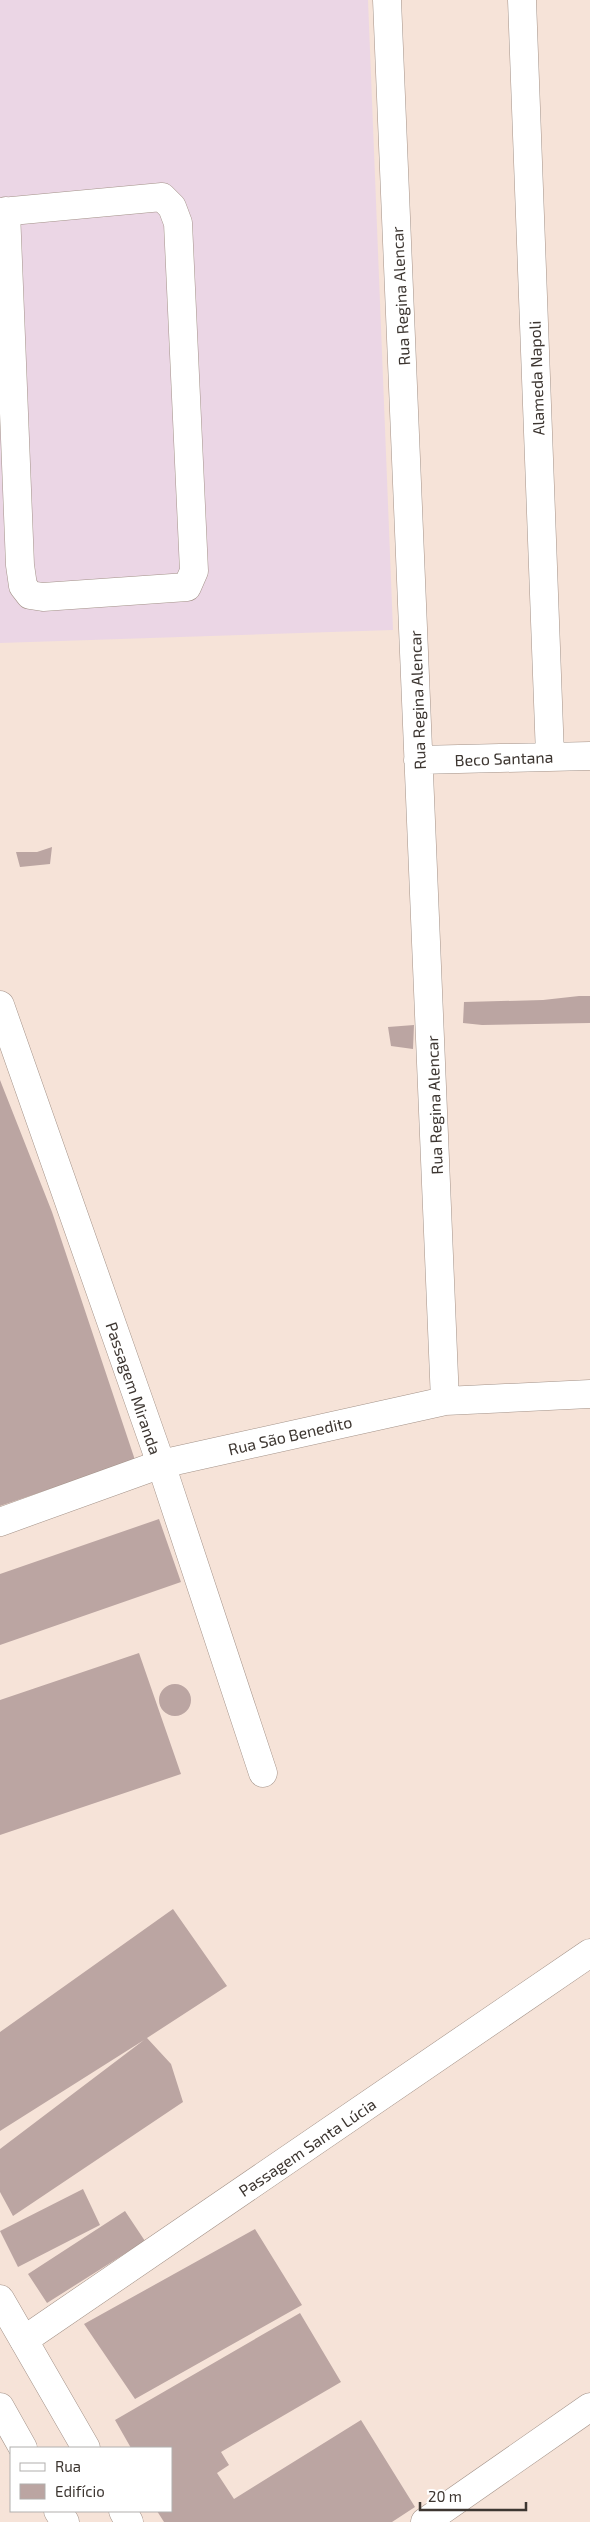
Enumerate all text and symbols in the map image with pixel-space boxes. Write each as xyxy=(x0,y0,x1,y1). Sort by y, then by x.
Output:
street label: Rua Regina Alencar xyxy=(387,225,413,366)
street label: Alameda Napoli xyxy=(525,320,547,436)
street label: Rua Regina Alencar xyxy=(405,629,429,770)
street label: Beco Santana xyxy=(454,747,554,769)
street label: Rua Regina Alencar xyxy=(422,1034,446,1175)
street label: Passagem Miranda xyxy=(102,1319,166,1457)
street label: Rua São Benedito xyxy=(226,1412,354,1458)
street label: Passagem Santa Lúcia xyxy=(235,2094,379,2200)
legend xyxy=(10,2447,172,2512)
text: Rua xyxy=(55,2457,81,2475)
scale bar xyxy=(420,2480,526,2512)
text: Edifício xyxy=(55,2482,105,2500)
text: 20 m xyxy=(428,2487,462,2505)

